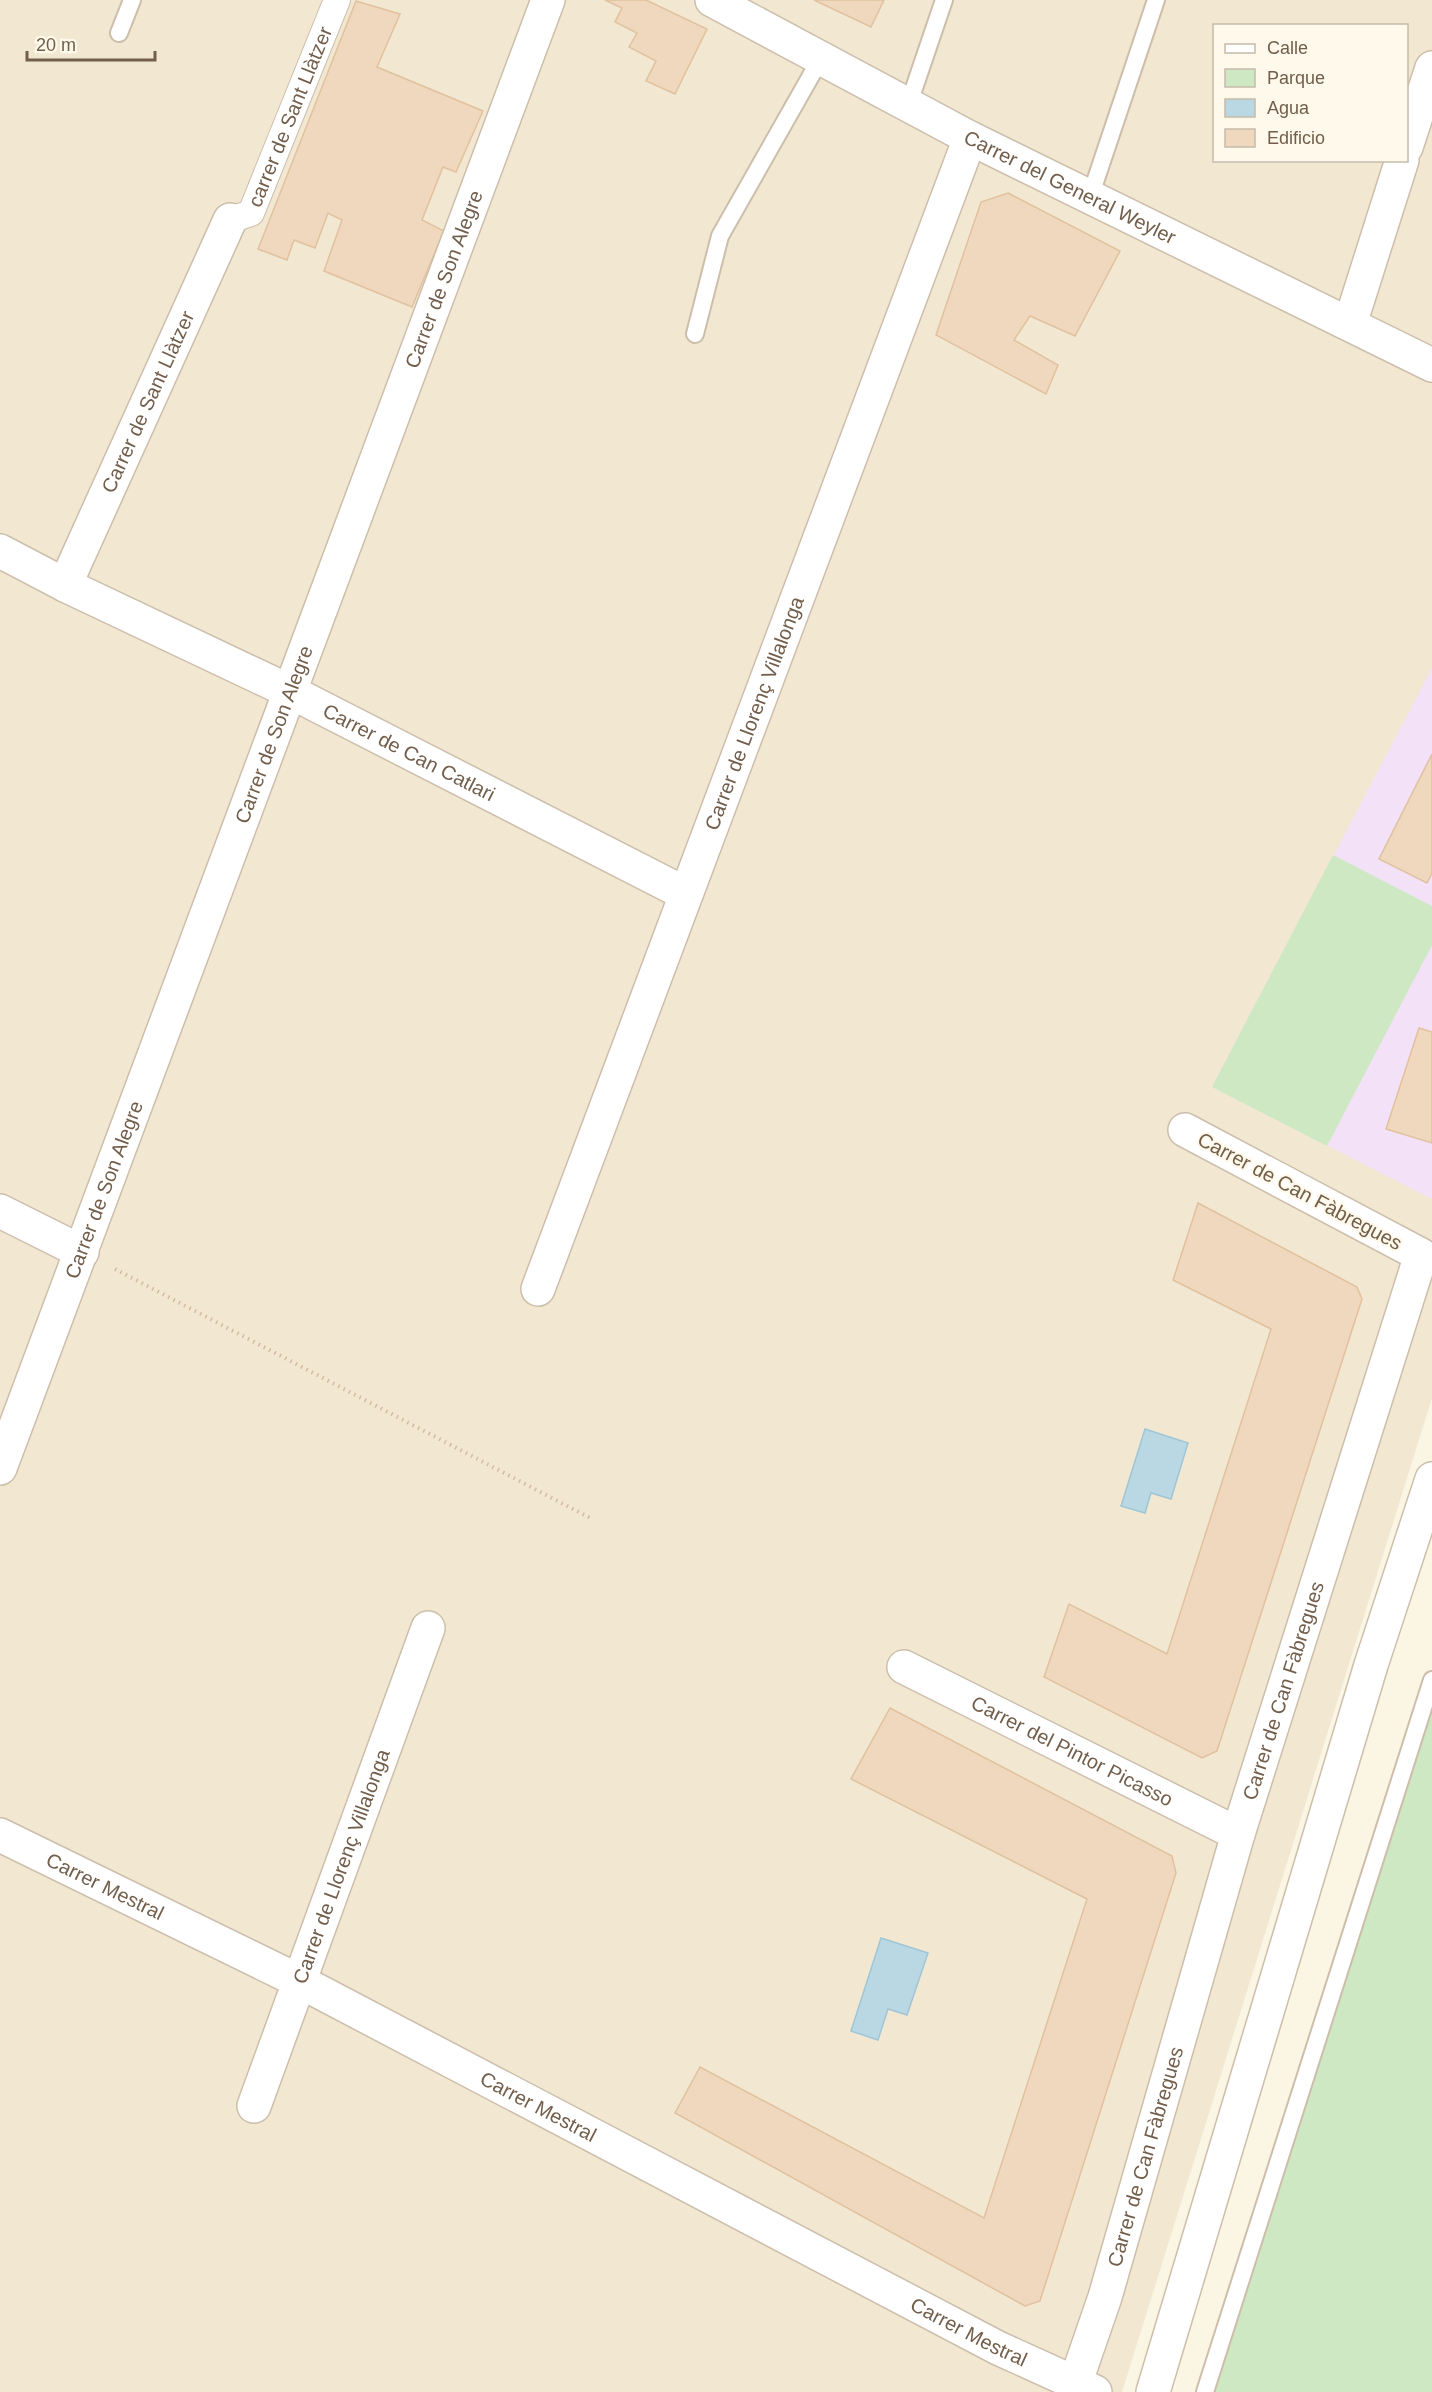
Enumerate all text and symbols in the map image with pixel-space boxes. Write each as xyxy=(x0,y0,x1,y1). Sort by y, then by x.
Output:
street label: carrer de Sant Llàtzer xyxy=(244,23,336,210)
scale bar xyxy=(27,24,154,62)
legend xyxy=(1213,24,1408,162)
text: 20 m xyxy=(36,35,76,55)
text: Calle xyxy=(1267,38,1308,58)
text: Parque xyxy=(1267,68,1325,88)
text: Agua xyxy=(1267,98,1310,118)
street label: Carrer del General Weyler xyxy=(960,126,1180,249)
text: Edificio xyxy=(1267,128,1325,148)
street label: Carrer de Son Alegre xyxy=(401,187,487,371)
street label: Carrer de Sant Llàtzer xyxy=(97,307,199,496)
street label: Carrer de Llorenç Villalonga xyxy=(700,593,808,833)
street label: Carrer de Son Alegre xyxy=(231,643,317,826)
street label: Carrer de Can Catlari xyxy=(319,699,499,805)
street label: Carrer de Son Alegre xyxy=(61,1098,147,1282)
street label: Carrer de Can Fàbregues xyxy=(1194,1128,1406,1254)
street label: Carrer de Can Fàbregues xyxy=(1238,1579,1328,1803)
street label: Carrer del Pintor Picasso xyxy=(968,1691,1177,1811)
street label: Carrer de Llorenç Villalonga xyxy=(289,1745,394,1987)
street label: Carrer Mestral xyxy=(43,1848,167,1924)
street label: Carrer de Can Fàbregues xyxy=(1103,2044,1187,2269)
street label: Carrer Mestral xyxy=(477,2067,600,2146)
street label: Carrer Mestral xyxy=(907,2293,1031,2371)

